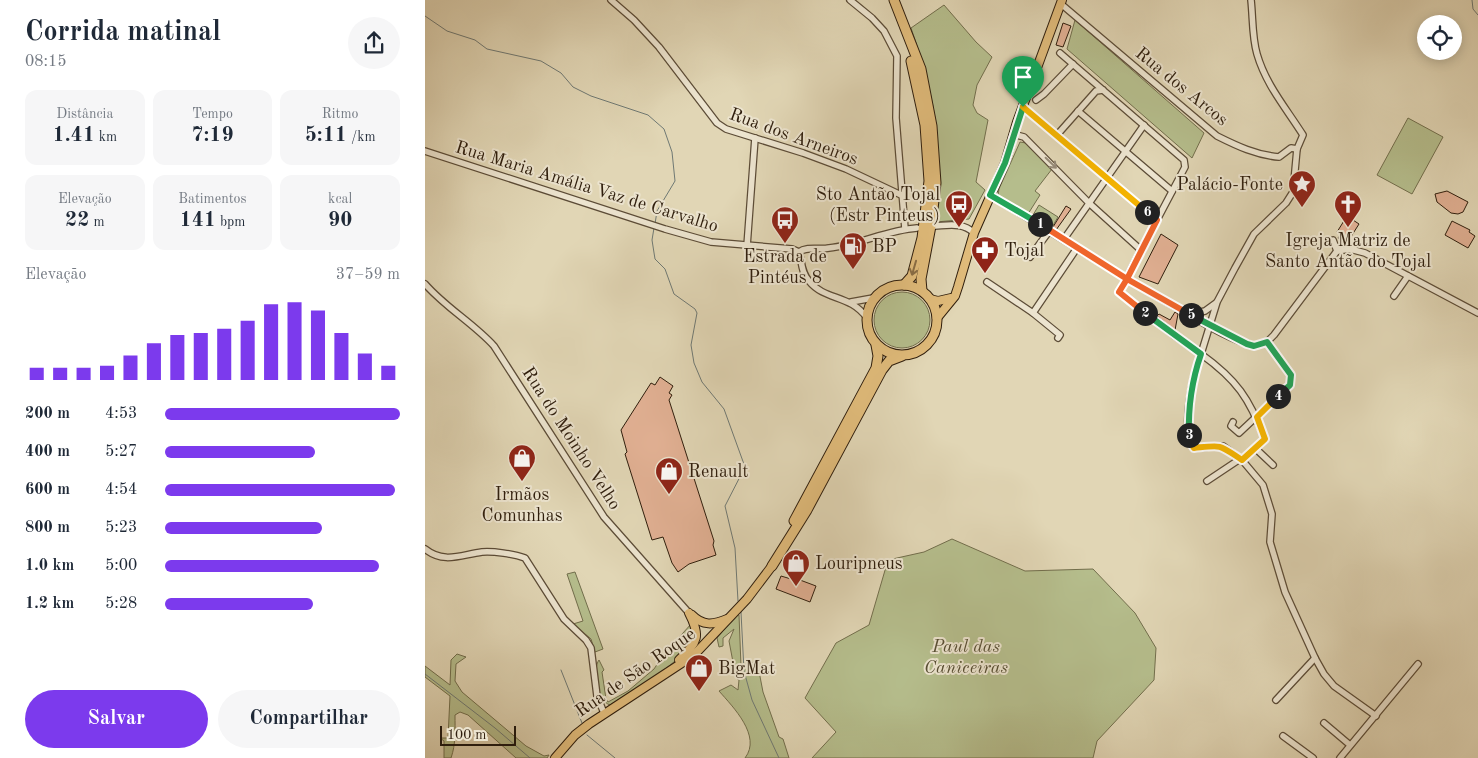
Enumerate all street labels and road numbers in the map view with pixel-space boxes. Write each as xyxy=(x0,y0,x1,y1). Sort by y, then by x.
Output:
street label: Rua dos Arcos xyxy=(1132,44,1231,130)
street label: Rua dos Arneiros xyxy=(727,105,861,169)
street label: Rua Maria Amália Vaz de Carvalho xyxy=(453,138,720,236)
street label: Rua do Moinho Velho xyxy=(518,364,624,513)
street label: Rua de São Roque xyxy=(572,625,699,721)

